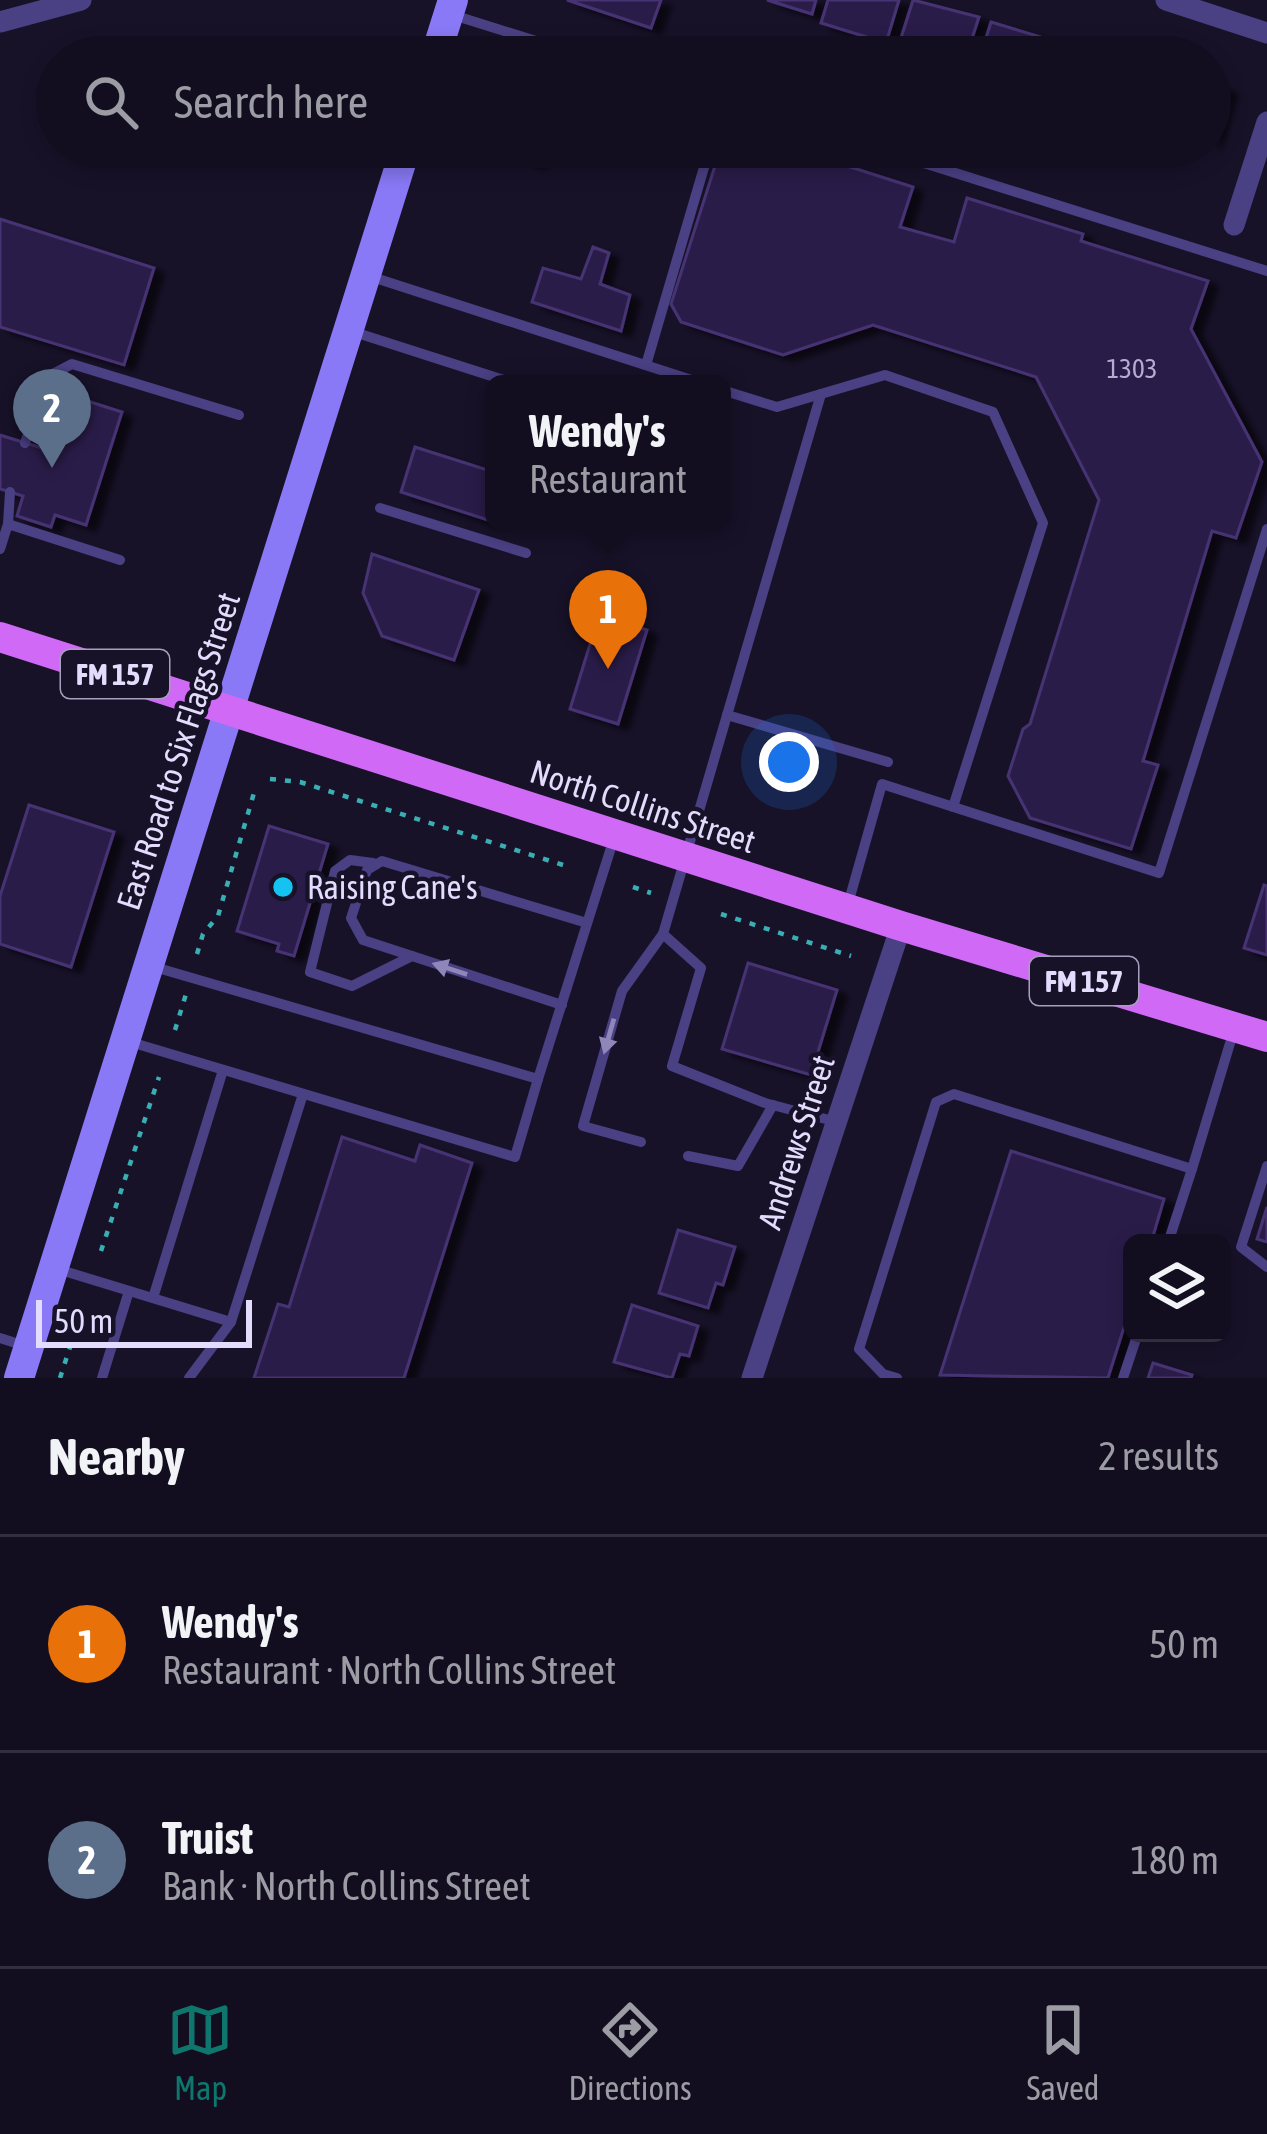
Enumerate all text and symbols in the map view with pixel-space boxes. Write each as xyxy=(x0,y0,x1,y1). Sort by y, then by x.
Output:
search box xyxy=(36,36,1231,168)
icon: search xyxy=(78,69,144,135)
text: Search here xyxy=(174,76,368,128)
house number: 1303 xyxy=(1107,353,1157,384)
pin: 2 xyxy=(13,369,91,468)
popup xyxy=(485,375,731,531)
text: Wendy's xyxy=(529,405,666,457)
text: Restaurant xyxy=(529,457,687,501)
pin: 1 xyxy=(569,570,647,669)
street label: East Road to Six Flags Street xyxy=(109,588,247,914)
road number: FM 157 xyxy=(61,650,169,698)
your location xyxy=(759,732,819,792)
street label: North Collins Street xyxy=(526,752,760,860)
place label: Raising Cane's xyxy=(307,868,478,906)
marker: Raising Cane's xyxy=(270,874,296,900)
road number: FM 157 xyxy=(1030,957,1138,1005)
one-way arrow xyxy=(431,958,468,977)
one-way arrow xyxy=(599,1019,617,1055)
street label: Andrews Street xyxy=(750,1050,842,1234)
map controls xyxy=(1123,1234,1231,1342)
button: layers xyxy=(1123,1234,1231,1342)
scale bar xyxy=(36,1294,252,1347)
text: 50 m xyxy=(54,1302,113,1340)
text: Nearby xyxy=(48,1427,185,1486)
text: 2 results xyxy=(1098,1434,1219,1478)
text: Wendy's xyxy=(162,1596,299,1648)
text: 1 xyxy=(78,1622,96,1666)
text: 50 m xyxy=(1149,1622,1219,1666)
text: Restaurant · North Collins Street xyxy=(162,1648,616,1692)
text: Truist xyxy=(162,1812,253,1864)
text: 2 xyxy=(78,1838,96,1882)
text: 180 m xyxy=(1131,1838,1219,1882)
text: Bank · North Collins Street xyxy=(162,1864,531,1908)
tab: Map xyxy=(167,1997,233,2107)
tab: Directions xyxy=(568,1997,692,2107)
tab: Saved xyxy=(1027,1997,1099,2107)

